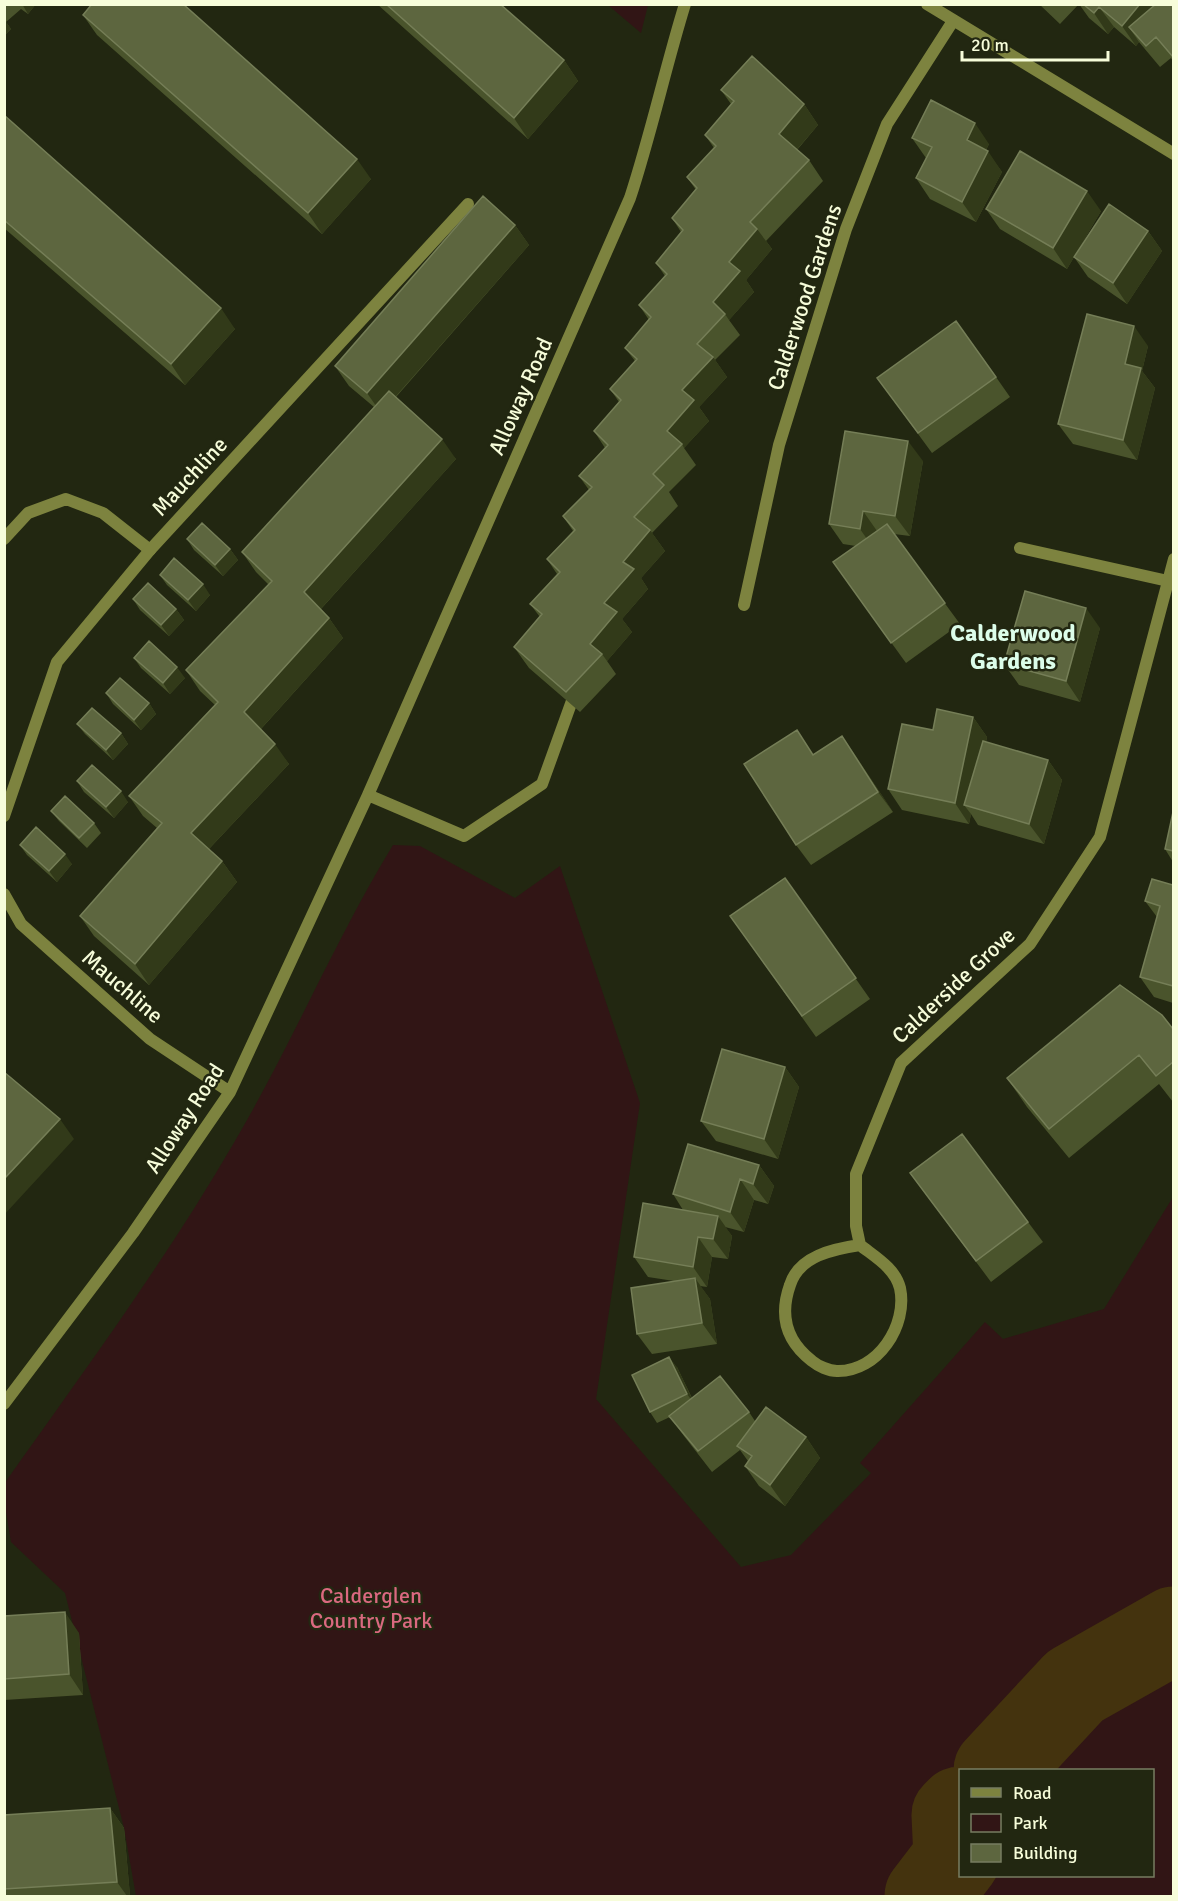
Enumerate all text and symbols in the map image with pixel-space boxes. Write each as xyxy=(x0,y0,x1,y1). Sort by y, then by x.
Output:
scale bar xyxy=(962,24,1108,62)
text: 20 m xyxy=(971,34,1009,56)
street label: Calderwood Gardens xyxy=(762,201,847,394)
street label: Alloway Road xyxy=(483,333,558,459)
street label: Mauchline xyxy=(146,431,233,522)
district label: Calderwood Gardens xyxy=(950,618,1076,676)
street label: Calderside Grove xyxy=(886,922,1020,1049)
street label: Mauchline xyxy=(77,944,169,1029)
street label: Alloway Road xyxy=(139,1058,230,1178)
park label: Calderglen Country Park xyxy=(310,1582,432,1634)
legend xyxy=(959,1769,1154,1877)
text: Road xyxy=(1013,1782,1052,1804)
text: Park xyxy=(1013,1812,1048,1834)
text: Building xyxy=(1013,1842,1077,1864)

